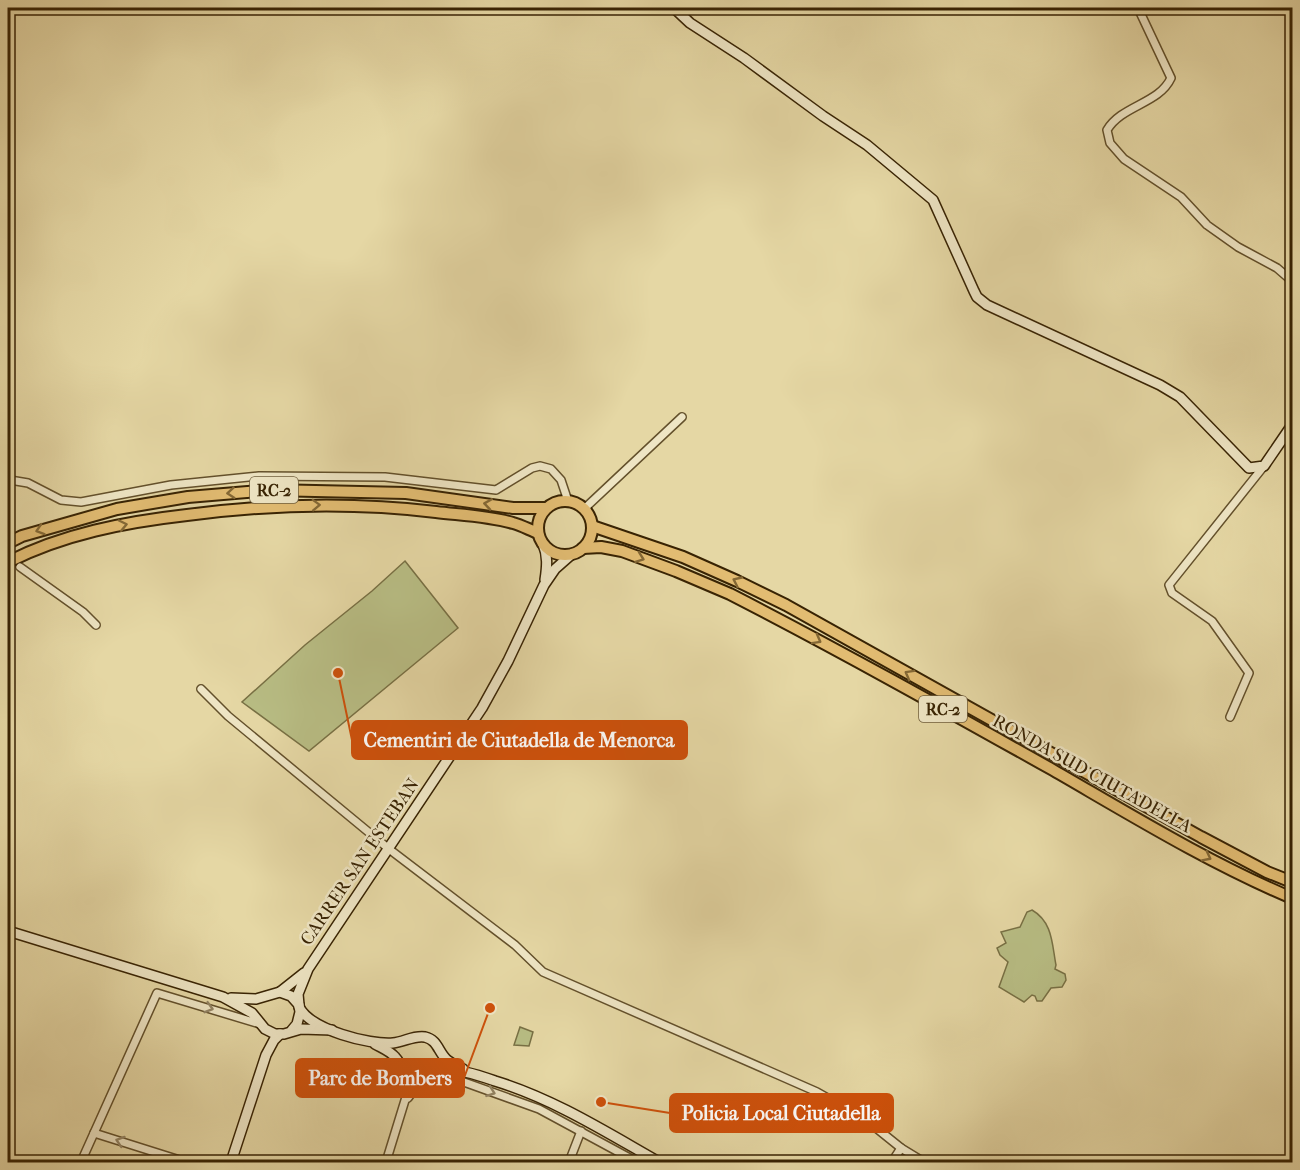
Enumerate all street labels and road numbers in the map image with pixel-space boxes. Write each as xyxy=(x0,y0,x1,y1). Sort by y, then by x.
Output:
road number: RC-2 xyxy=(250,477,298,503)
road number: RC-2 xyxy=(919,696,967,722)
street label: RONDA SUD CIUTADELLA xyxy=(989,710,1195,838)
street label: CARRER SAN ESTEBAN xyxy=(296,774,424,949)

